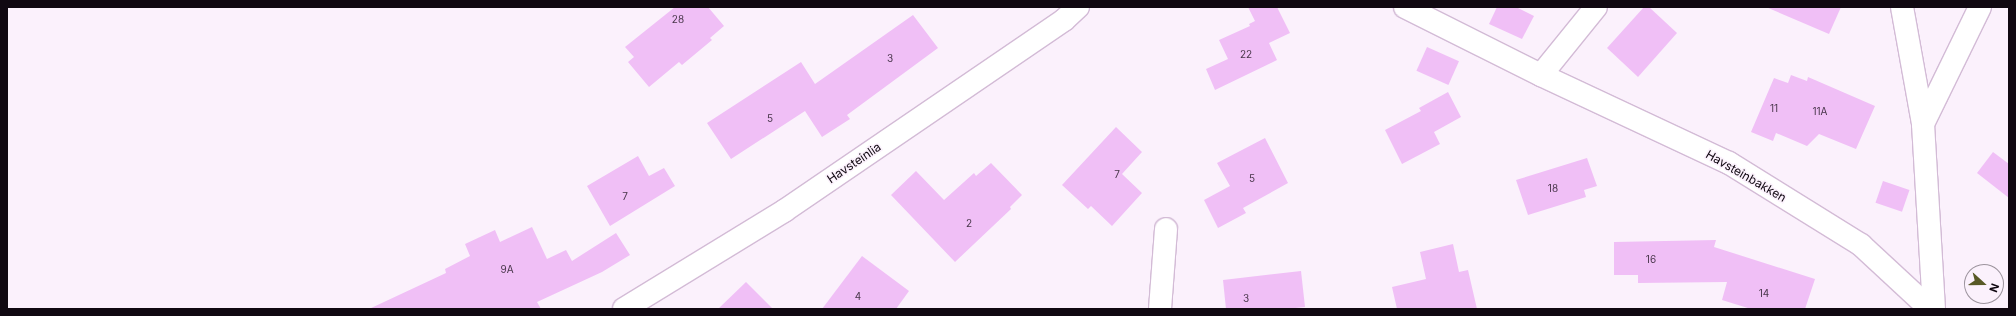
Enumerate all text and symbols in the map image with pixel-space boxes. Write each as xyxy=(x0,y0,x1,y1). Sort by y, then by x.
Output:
house number: 28 xyxy=(672,14,684,26)
house number: 22 xyxy=(1240,49,1252,61)
house number: 3 xyxy=(887,53,893,65)
house number: 11 xyxy=(1770,103,1778,115)
house number: 11A xyxy=(1812,106,1828,118)
house number: 5 xyxy=(767,113,773,125)
street label: Havsteinlia xyxy=(824,140,884,186)
street label: Havsteinbakken xyxy=(1703,147,1789,205)
house number: 7 xyxy=(1114,169,1120,181)
house number: 5 xyxy=(1249,173,1255,185)
house number: 18 xyxy=(1548,183,1558,195)
house number: 7 xyxy=(622,191,628,203)
house number: 2 xyxy=(966,218,972,230)
house number: 16 xyxy=(1646,254,1656,266)
house number: 9A xyxy=(500,264,514,276)
north arrow xyxy=(1964,264,2004,304)
text: N xyxy=(1986,282,2002,294)
house number: 14 xyxy=(1759,288,1769,300)
house number: 4 xyxy=(855,291,861,303)
house number: 3 xyxy=(1243,293,1249,305)

